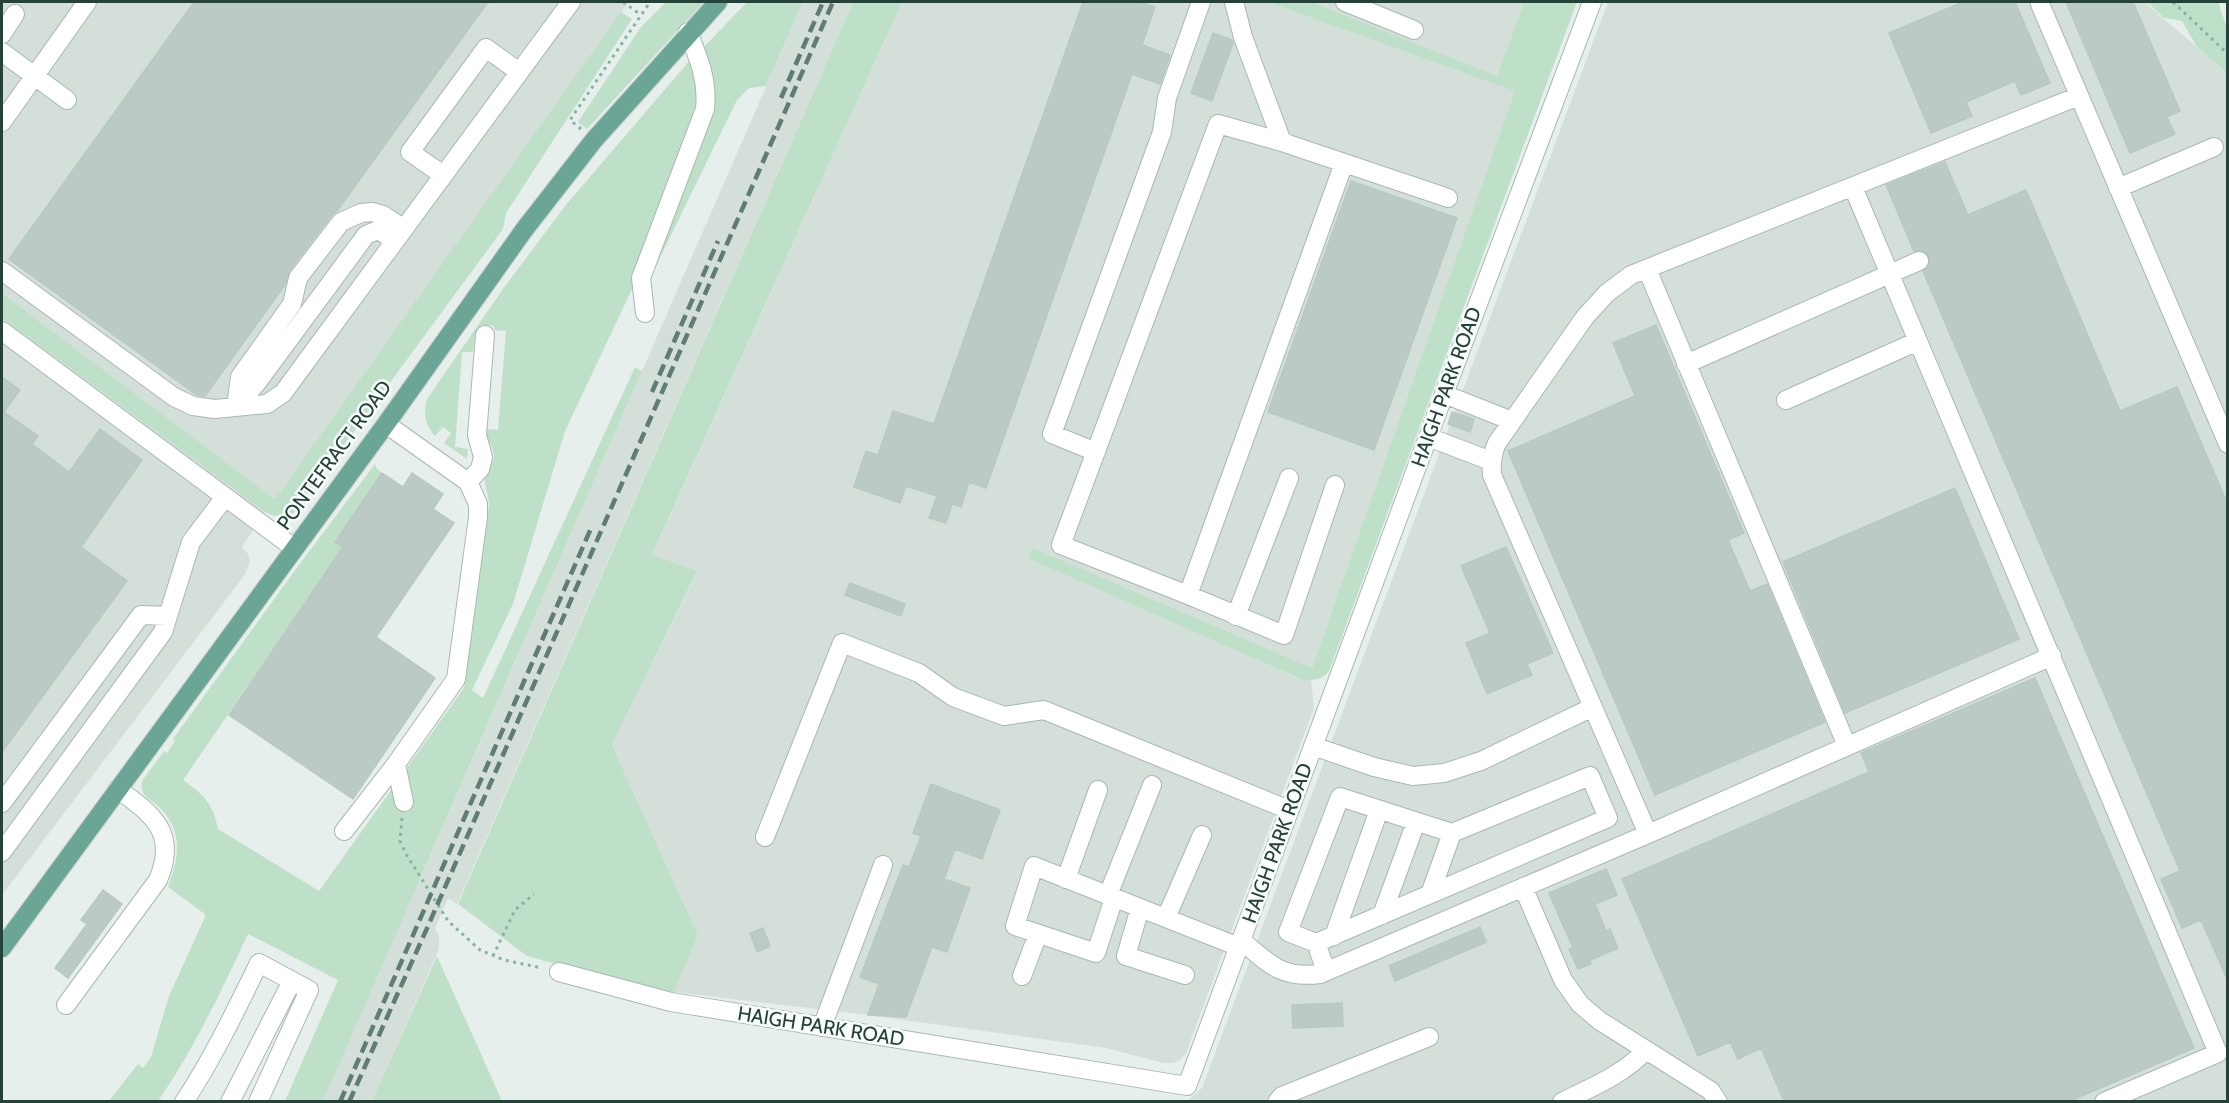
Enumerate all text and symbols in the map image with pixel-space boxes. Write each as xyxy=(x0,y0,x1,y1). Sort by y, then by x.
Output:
street label: HAIGH PARK ROAD xyxy=(1406,304,1486,470)
street label: PONTEFRACT ROAD xyxy=(272,376,396,534)
street label: HAIGH PARK ROAD xyxy=(1237,760,1317,926)
street label: HAIGH PARK ROAD xyxy=(736,1001,906,1051)

